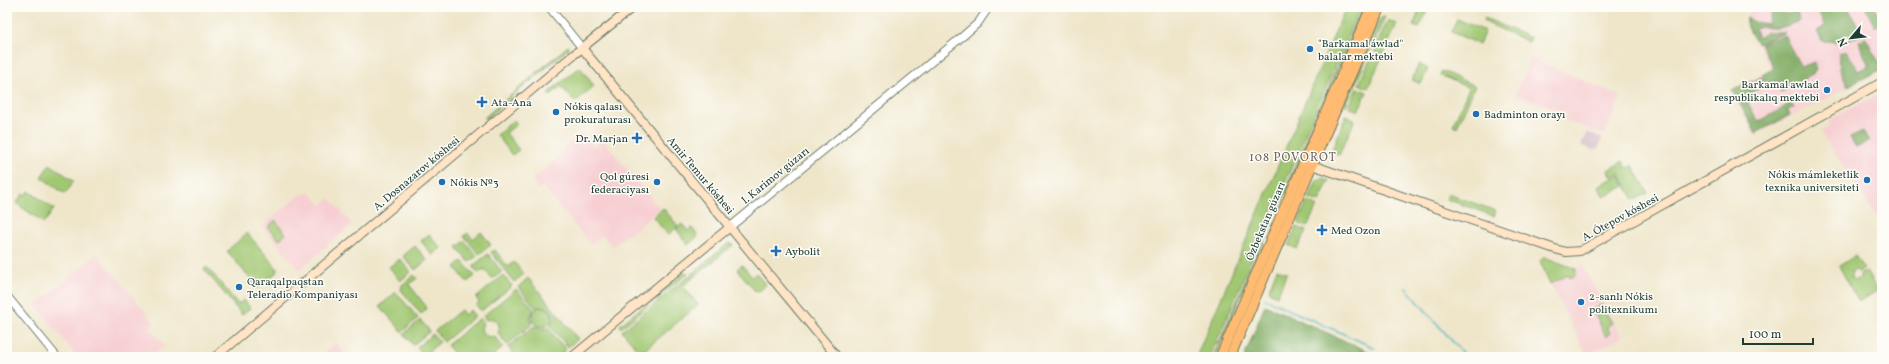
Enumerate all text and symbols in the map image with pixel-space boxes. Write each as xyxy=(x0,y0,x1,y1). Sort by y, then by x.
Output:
north arrow xyxy=(1831,18,1871,58)
text: N xyxy=(1835,35,1852,49)
place label: "Barkamal áwlad" balalar mektebi xyxy=(1318,37,1403,65)
marker: "Barkamal áwlad" balalar mektebi xyxy=(1305,44,1315,54)
place label: Barkamal awlad respublikalıq mektebi xyxy=(1714,78,1819,106)
marker: Barkamal awlad respublikalıq mektebi xyxy=(1822,85,1832,95)
marker: Ata-Ana xyxy=(476,96,488,108)
place label: Ata-Ana xyxy=(491,96,532,111)
place label: Nókis qalası prokuraturası xyxy=(564,100,631,128)
marker: Nókis qalası prokuraturası xyxy=(551,107,561,117)
place label: Badminton orayı xyxy=(1484,108,1565,123)
marker: Badminton orayı xyxy=(1471,109,1481,119)
place label: Dr. Marjan xyxy=(576,132,628,147)
marker: Dr. Marjan xyxy=(631,132,643,144)
street label: A. Dosnazarov kóshesi xyxy=(371,134,463,215)
street label: Amir Temur kóshesi xyxy=(663,134,737,218)
street label: I. Karimov gúzarı xyxy=(739,144,813,208)
district label: 108 POVOROT xyxy=(1249,150,1337,166)
place label: Nókis mámleketlik texnika universiteti xyxy=(1765,168,1859,196)
place label: Qol gúresi federaciyası xyxy=(591,170,649,198)
marker: Nókis mámleketlik texnika universiteti xyxy=(1862,175,1872,185)
place label: Nókis №3 xyxy=(450,176,499,191)
marker: Nókis №3 xyxy=(437,177,447,187)
marker: Qol gúresi federaciyası xyxy=(652,177,662,187)
street label: Ózbekstan gúzarı xyxy=(1243,180,1290,263)
street label: A. Ótepov kóshesi xyxy=(1580,191,1662,246)
marker: Med Ozon xyxy=(1316,224,1328,236)
place label: Med Ozon xyxy=(1331,224,1381,239)
marker: Aybolit xyxy=(770,245,782,257)
place label: Aybolit xyxy=(785,245,820,260)
place label: Qaraqalpaqstan Teleradio Kompaniyası xyxy=(247,275,358,303)
marker: Qaraqalpaqstan Teleradio Kompaniyası xyxy=(234,282,244,292)
place label: 2-sanlı Nókis politexnikumı xyxy=(1589,290,1657,318)
marker: 2-sanlı Nókis politexnikumı xyxy=(1576,297,1586,307)
scale bar xyxy=(1743,320,1813,346)
text: 100 m xyxy=(1749,327,1782,343)

